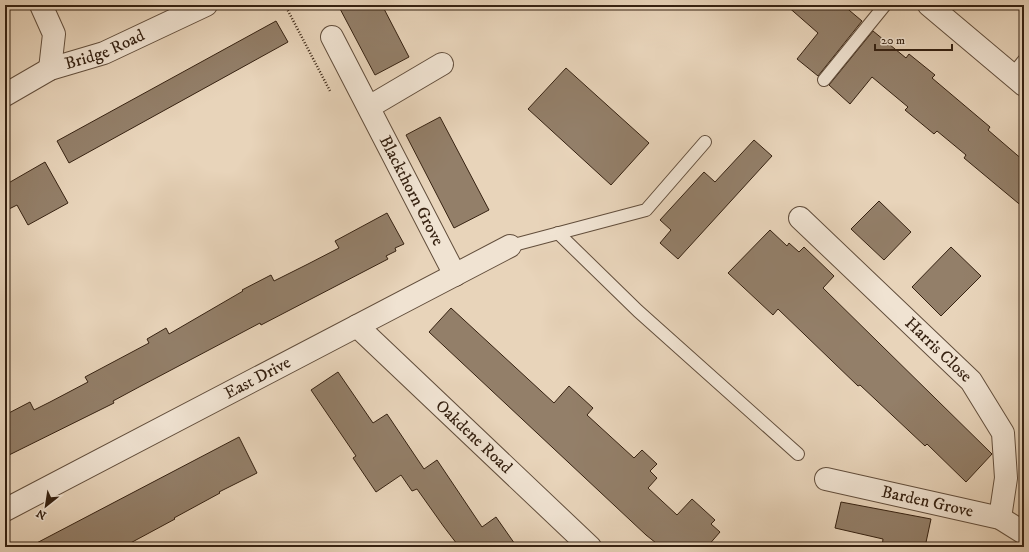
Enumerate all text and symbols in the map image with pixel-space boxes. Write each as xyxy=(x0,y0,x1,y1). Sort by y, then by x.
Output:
street label: Bridge Road xyxy=(62,24,149,75)
scale bar xyxy=(875,26,952,52)
text: 20 m xyxy=(881,33,905,48)
street label: Blackthorn Grove xyxy=(374,132,449,250)
street label: Harris Close xyxy=(900,312,977,387)
street label: East Drive xyxy=(221,352,295,404)
street label: Oakdene Road xyxy=(431,395,517,479)
street label: Barden Grove xyxy=(880,481,975,523)
north arrow xyxy=(26,486,66,526)
text: N xyxy=(34,505,49,522)

